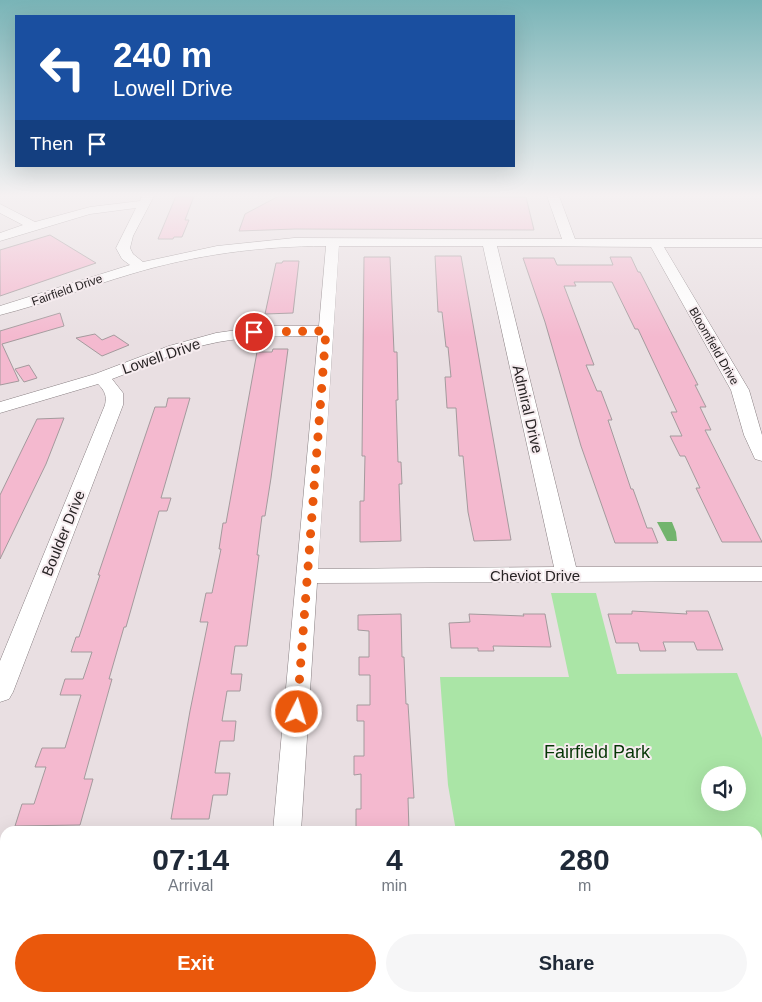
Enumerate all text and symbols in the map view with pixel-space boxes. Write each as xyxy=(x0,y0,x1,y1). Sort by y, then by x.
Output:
icon: left xyxy=(30,35,95,100)
text: 240 m xyxy=(113,35,212,74)
text: Lowell Drive xyxy=(113,76,233,101)
icon: arrive xyxy=(83,130,111,158)
text: Then xyxy=(30,133,73,154)
street label: Fairfield Drive xyxy=(30,271,105,309)
street label: Bloomfield Drive xyxy=(686,305,742,388)
pin xyxy=(233,311,275,353)
icon: arrive xyxy=(240,318,268,346)
street label: Lowell Drive xyxy=(120,335,202,377)
street label: Admiral Drive xyxy=(510,363,546,455)
street label: Boulder Drive xyxy=(38,488,88,578)
street label: Cheviot Drive xyxy=(490,567,580,584)
position arrow xyxy=(270,685,322,737)
park label: Fairfield Park xyxy=(544,742,651,762)
map controls xyxy=(701,766,746,811)
button: sound xyxy=(701,766,746,811)
text: 07:14 xyxy=(152,843,229,876)
text: 4 xyxy=(386,843,403,876)
text: 280 xyxy=(560,843,610,876)
text: Arrival xyxy=(168,877,213,894)
text: min xyxy=(381,877,407,894)
text: m xyxy=(578,877,591,894)
button: Exit xyxy=(15,934,376,992)
button: Share xyxy=(386,934,747,992)

